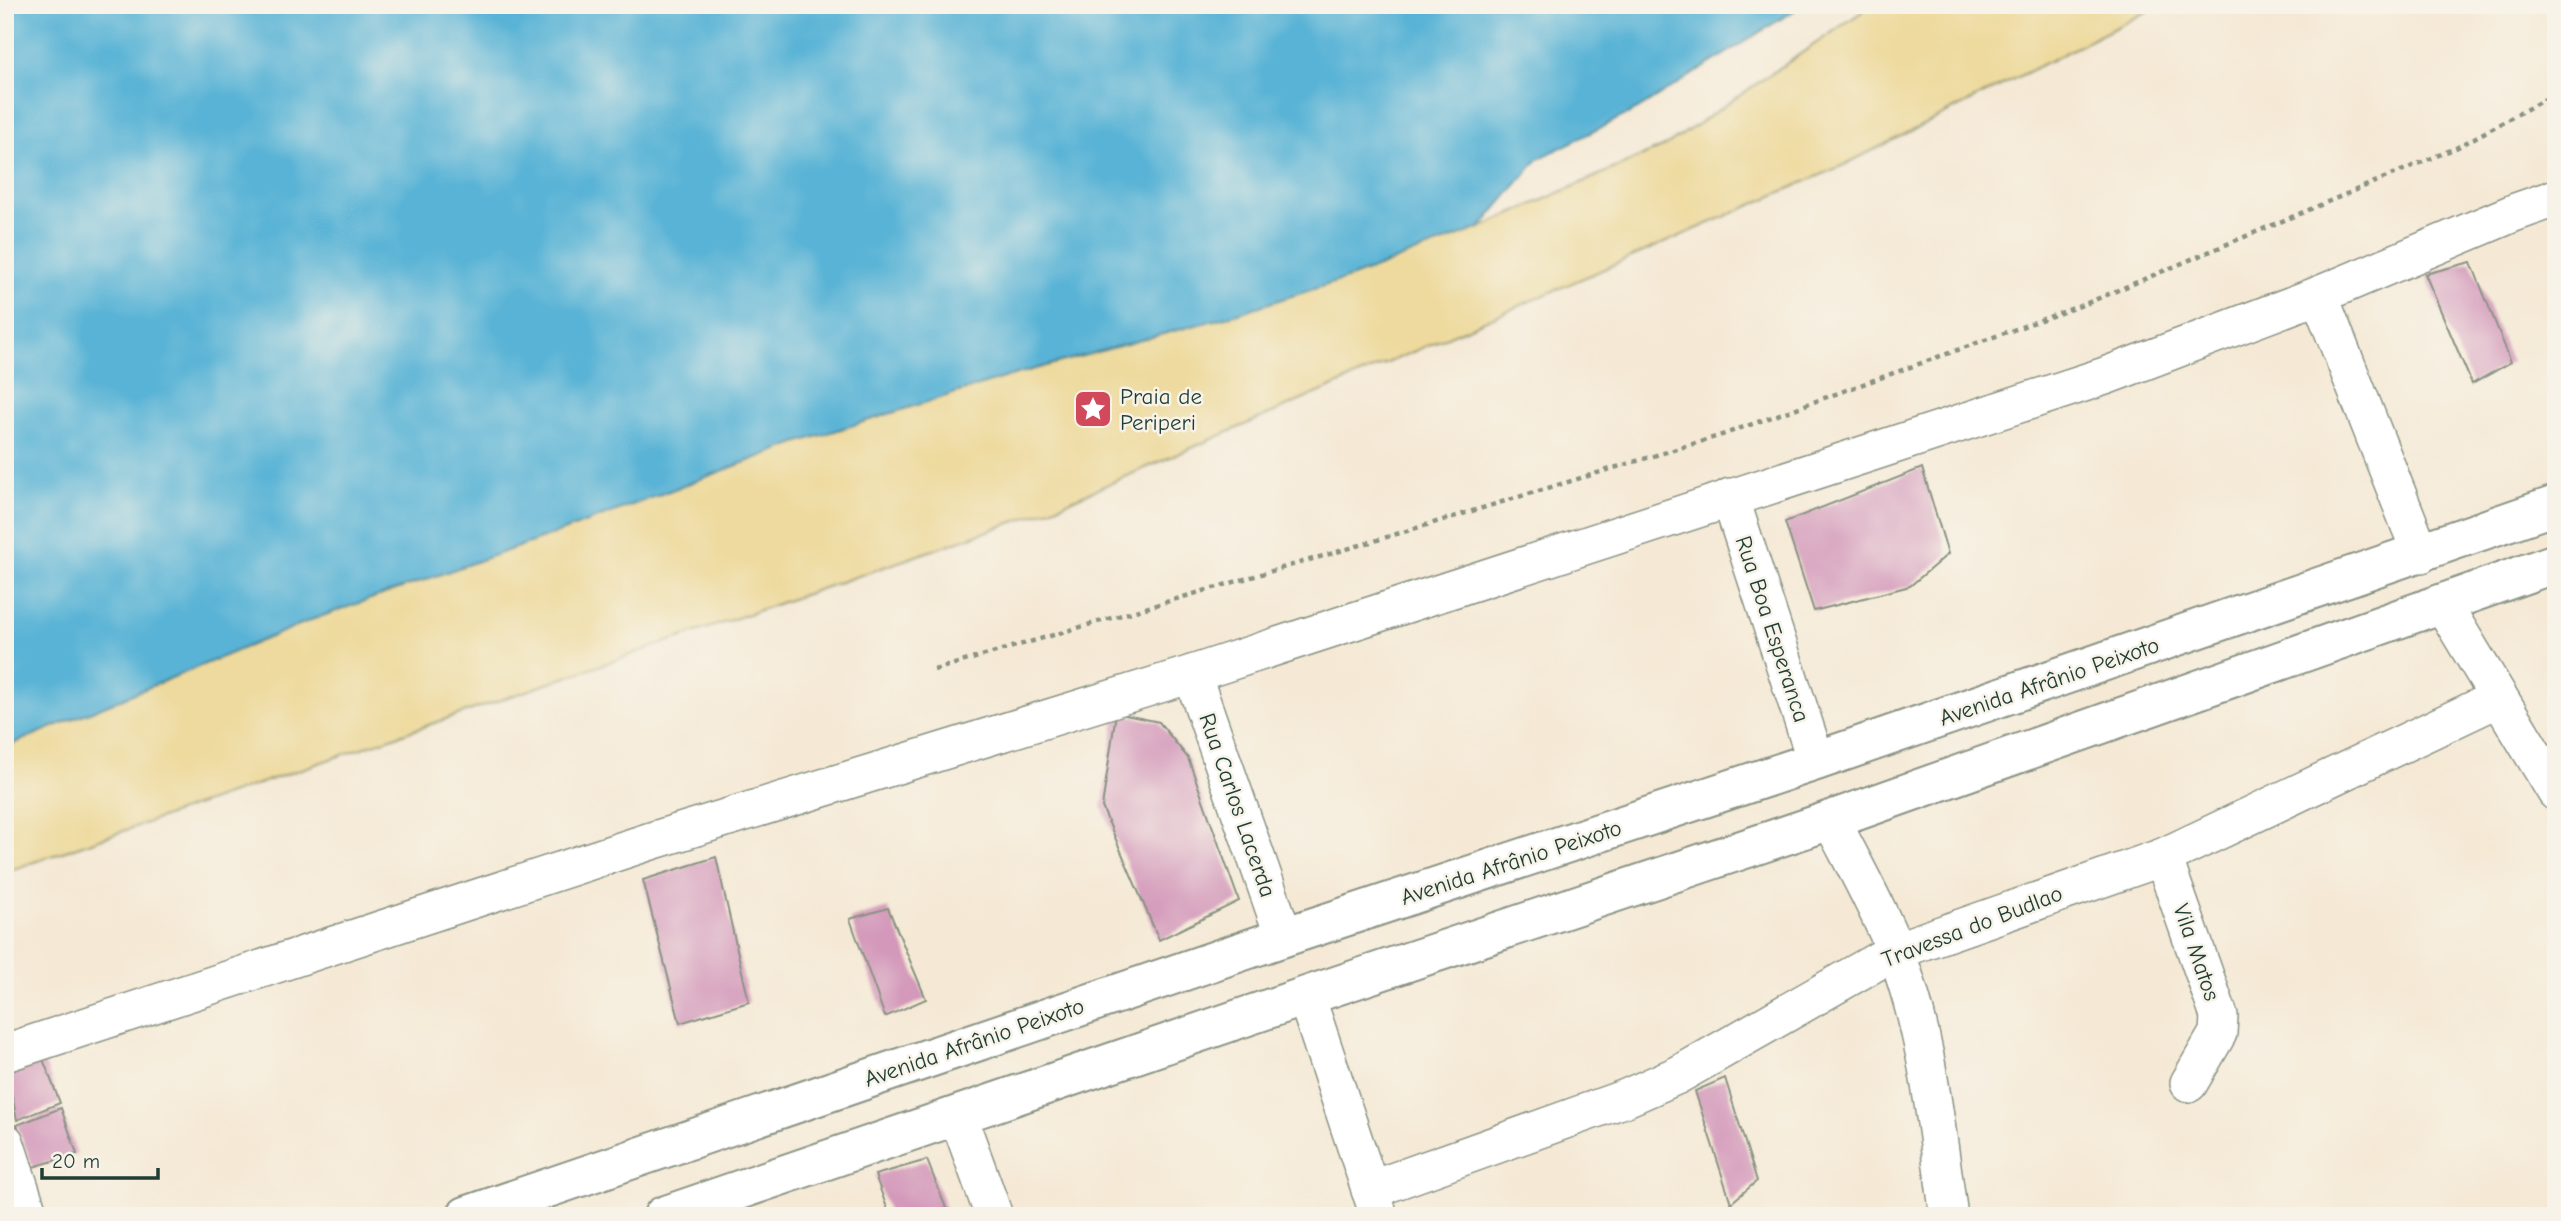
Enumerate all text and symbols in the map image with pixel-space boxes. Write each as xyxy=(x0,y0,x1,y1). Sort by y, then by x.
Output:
place label: Praia de Periperi xyxy=(1120,383,1202,436)
place icon: Praia de Periperi xyxy=(1072,388,1114,430)
street label: Rua Boa Esperanca xyxy=(1730,533,1815,726)
street label: Avenida Afrânio Peixoto xyxy=(1936,631,2163,732)
street label: Rua Carlos Lacerda xyxy=(1193,710,1282,901)
street label: Avenida Afrânio Peixoto xyxy=(1397,814,1625,911)
street label: Travessa do Budlao xyxy=(1878,880,2066,973)
street label: Vila Matos xyxy=(2167,900,2226,1004)
street label: Avenida Afrânio Peixoto xyxy=(861,992,1088,1093)
scale bar xyxy=(42,1137,158,1181)
text: 20 m xyxy=(52,1149,100,1173)

